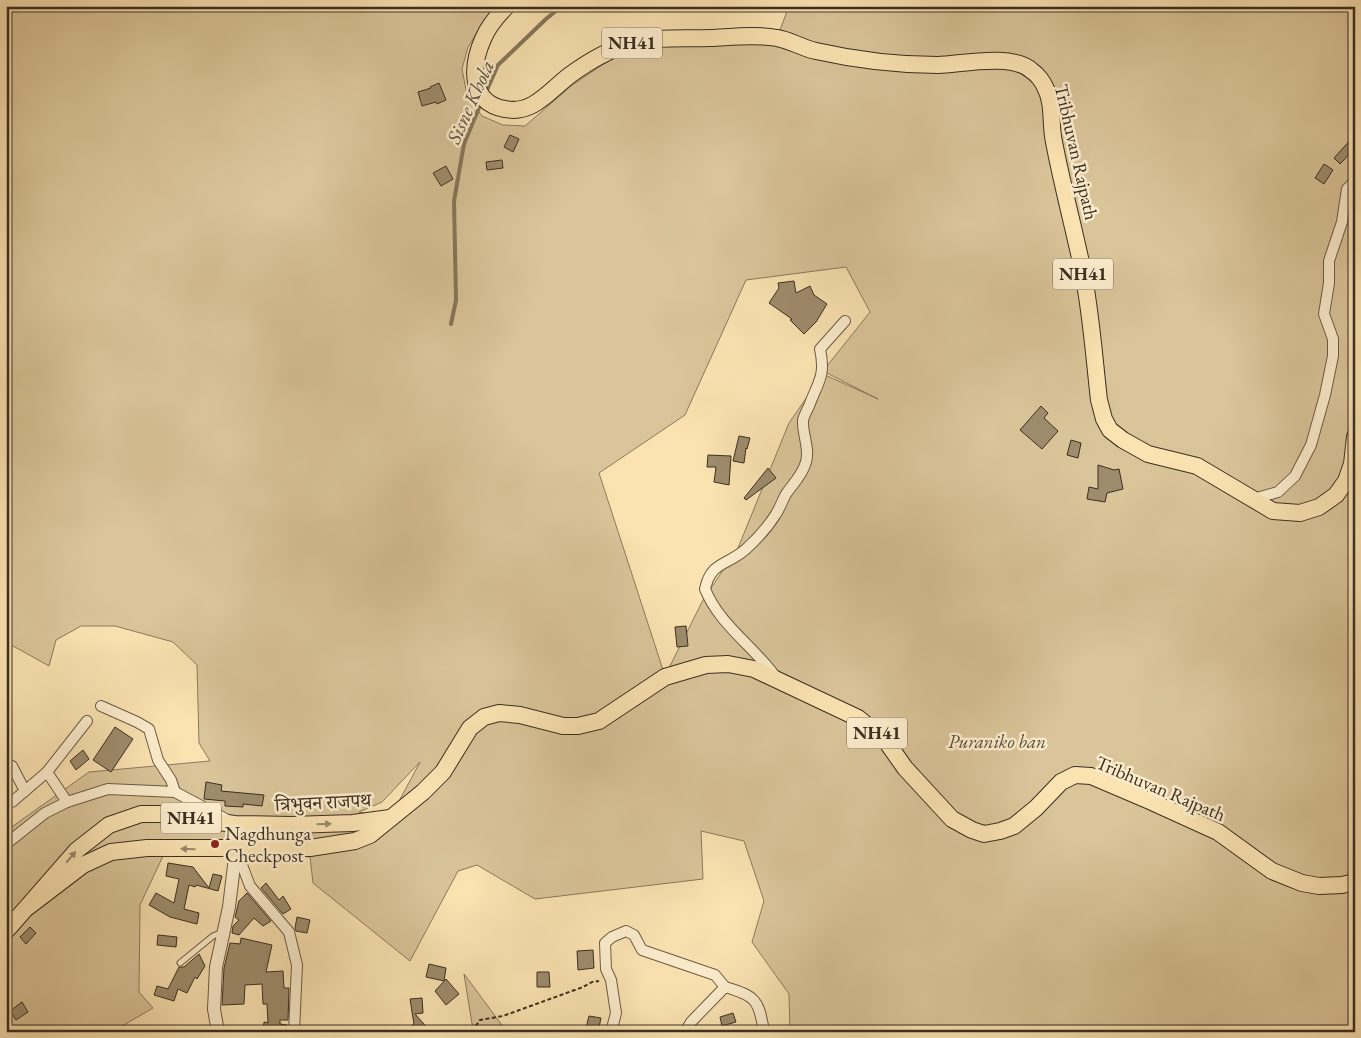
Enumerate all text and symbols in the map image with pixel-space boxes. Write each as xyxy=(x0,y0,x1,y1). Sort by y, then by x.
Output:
road number: NH41 xyxy=(602,28,662,58)
water label: Sisne Khola xyxy=(440,56,500,149)
street label: Tribhuvan Rajpath xyxy=(1049,82,1104,223)
road number: NH41 xyxy=(1053,258,1113,290)
road number: NH41 xyxy=(847,718,907,748)
park label: Puraniko ban xyxy=(948,729,1046,754)
street label: Tribhuvan Rajpath xyxy=(1092,750,1230,827)
street label: त्रिभुवन राजपथ xyxy=(273,787,373,818)
road number: NH41 xyxy=(161,802,221,834)
one-way arrow xyxy=(316,820,332,828)
place label: Nagdhunga Checkpost xyxy=(225,821,312,868)
marker: Nagdhunga Checkpost xyxy=(209,838,221,850)
one-way arrow xyxy=(179,844,195,852)
one-way arrow xyxy=(65,851,77,863)

